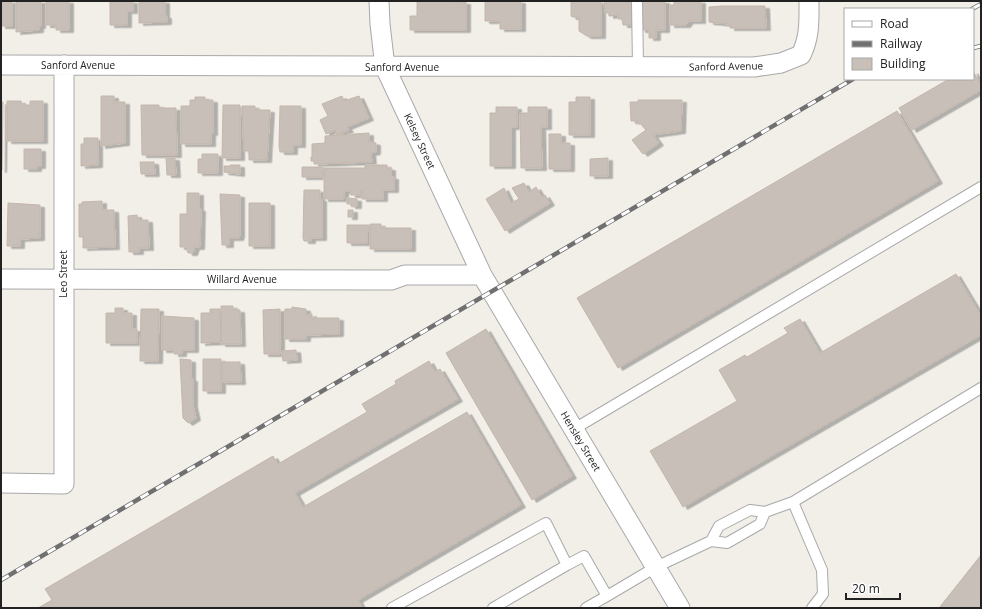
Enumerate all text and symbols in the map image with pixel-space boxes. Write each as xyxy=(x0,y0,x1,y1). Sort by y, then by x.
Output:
legend xyxy=(844,8,974,80)
text: Road xyxy=(880,15,909,32)
text: Railway xyxy=(880,35,923,52)
text: Building xyxy=(880,55,926,72)
street label: Sanford Avenue xyxy=(41,58,115,72)
street label: Sanford Avenue xyxy=(689,58,764,74)
street label: Sanford Avenue xyxy=(365,60,439,74)
street label: Kelsey Street xyxy=(401,111,439,172)
street label: Leo Street xyxy=(56,250,70,298)
street label: Willard Avenue xyxy=(207,272,277,286)
street label: Hensley Street xyxy=(558,408,605,474)
scale bar xyxy=(846,575,900,601)
text: 20 m xyxy=(852,580,880,597)

